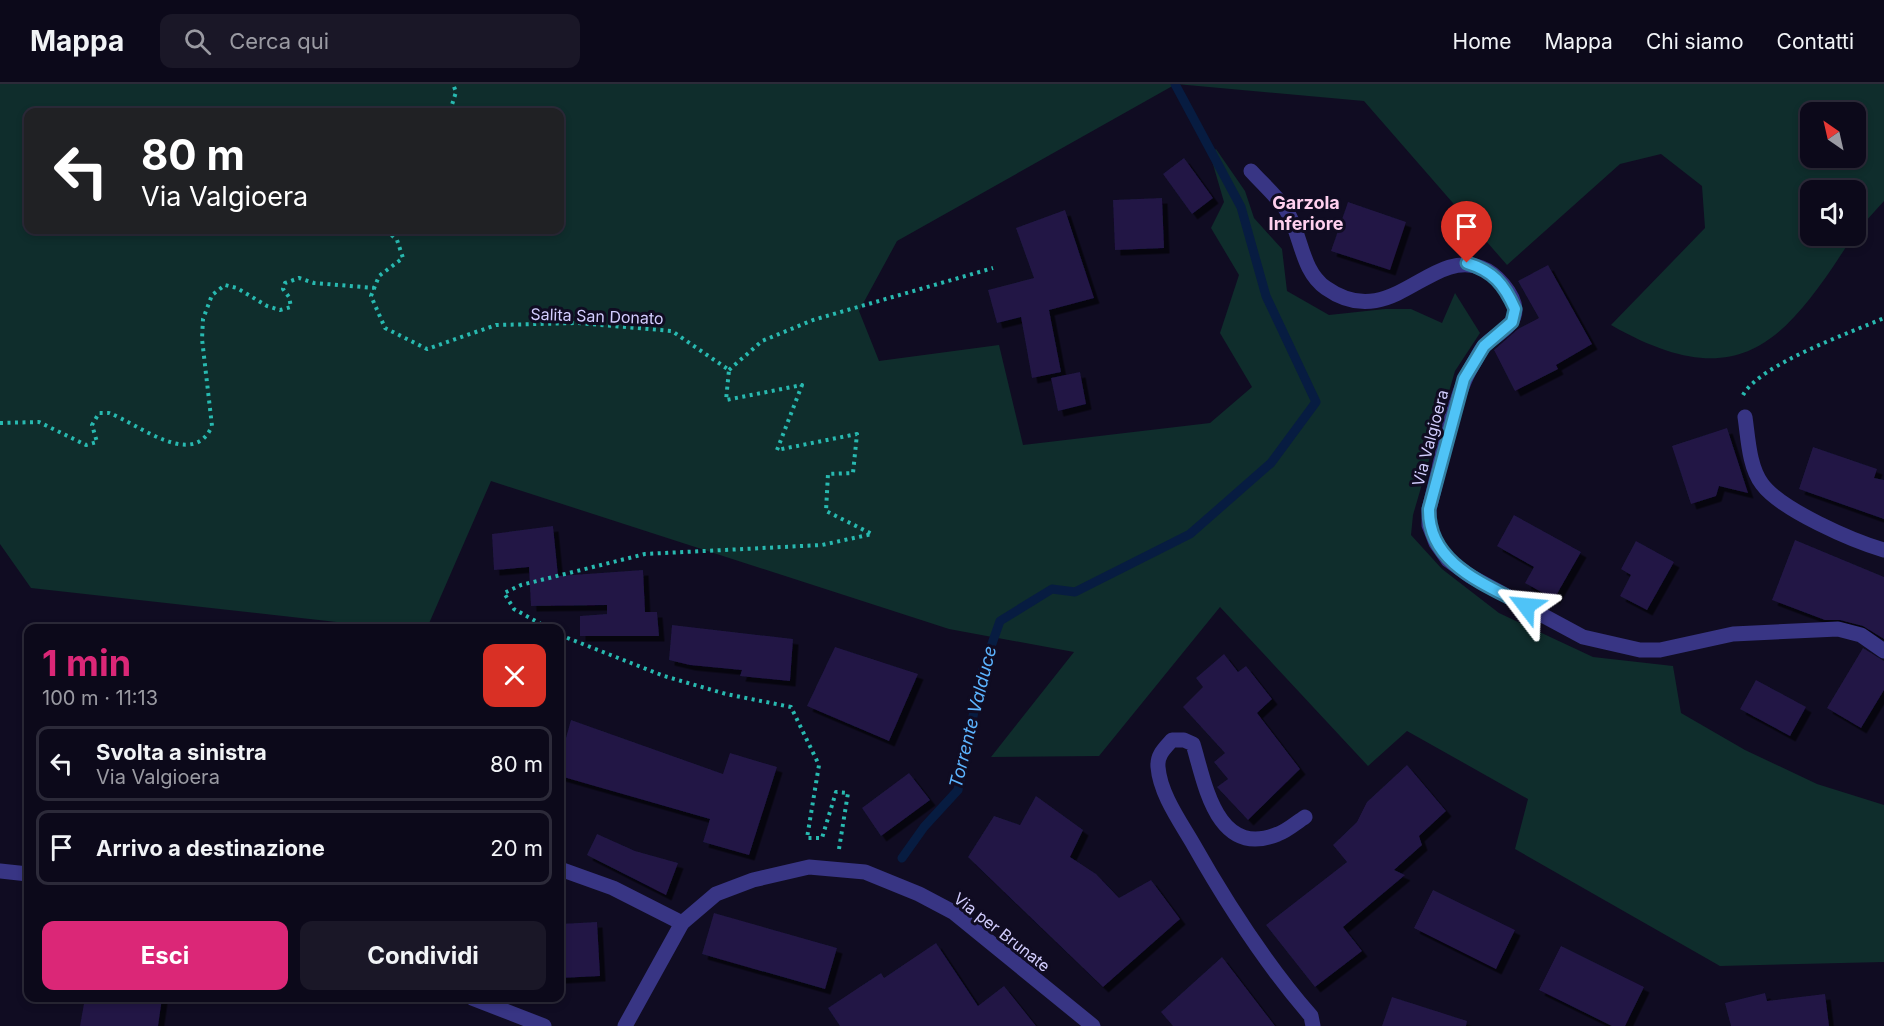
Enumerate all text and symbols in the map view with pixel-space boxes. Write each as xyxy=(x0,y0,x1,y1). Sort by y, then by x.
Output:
search box xyxy=(160,14,580,68)
text: Mappa xyxy=(30,24,124,58)
icon: search xyxy=(181,25,214,58)
text: Cerca qui xyxy=(229,28,329,54)
text: Home xyxy=(1453,29,1511,54)
text: Mappa xyxy=(1544,29,1613,54)
text: Chi siamo xyxy=(1646,29,1744,54)
text: Contatti xyxy=(1777,29,1854,54)
north arrow xyxy=(1800,102,1866,168)
map controls xyxy=(1800,102,1866,246)
text: 80 m xyxy=(141,129,245,180)
icon: left xyxy=(42,132,120,210)
text: Via Valgioera xyxy=(141,180,308,213)
button: sound xyxy=(1800,180,1866,246)
district label: Garzola Inferiore xyxy=(1269,192,1344,234)
pin xyxy=(1441,201,1492,263)
icon: arrive xyxy=(1450,210,1483,243)
street label: Salita San Donato xyxy=(530,304,664,328)
street label: Via Valgioera xyxy=(1408,388,1452,488)
position arrow xyxy=(1494,574,1558,638)
text: 1 min xyxy=(42,641,131,685)
button: close xyxy=(483,644,546,707)
water label: Torrente Valduce xyxy=(945,644,1000,790)
text: 100 m · 11:13 xyxy=(42,686,158,710)
text: Svolta a sinistra xyxy=(96,739,267,765)
icon: left xyxy=(45,747,78,780)
text: 80 m xyxy=(490,751,543,777)
text: Via Valgioera xyxy=(96,765,220,789)
icon: arrive xyxy=(45,831,78,864)
text: Arrivo a destinazione xyxy=(96,835,325,861)
text: 20 m xyxy=(490,835,543,861)
street label: Via per Brunate xyxy=(950,888,1054,976)
button: Esci xyxy=(42,921,288,990)
button: Condividi xyxy=(300,921,546,990)

